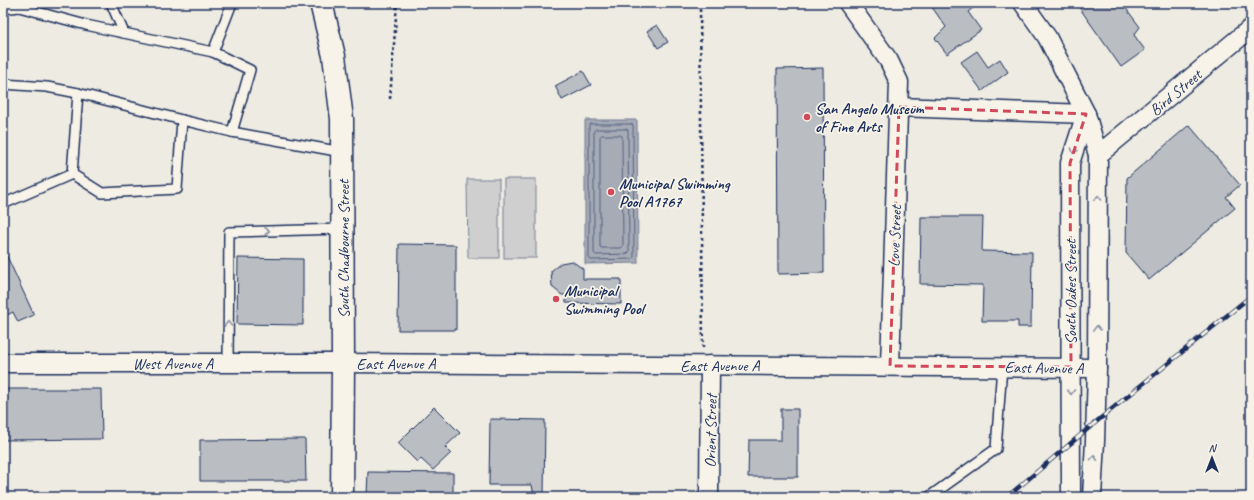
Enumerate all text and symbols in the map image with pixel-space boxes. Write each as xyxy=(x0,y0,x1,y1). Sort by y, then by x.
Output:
street label: Bird Street xyxy=(1145,64,1207,120)
place label: San Angelo Museum of Fine Arts xyxy=(815,99,925,137)
marker: San Angelo Museum of Fine Arts xyxy=(802,112,812,122)
one-way arrow xyxy=(1070,147,1079,154)
place label: Municipal Swimming Pool A1767 xyxy=(619,174,731,212)
street label: South Chadbourne Street xyxy=(334,178,354,318)
marker: Municipal Swimming Pool A1767 xyxy=(606,187,616,197)
one-way arrow xyxy=(1094,195,1102,201)
street label: Love Street xyxy=(884,203,906,267)
one-way arrow xyxy=(264,227,270,235)
street label: South Oakes Street xyxy=(1061,238,1081,345)
place label: Municipal Swimming Pool xyxy=(564,281,647,319)
marker: Municipal Swimming Pool xyxy=(551,294,561,304)
one-way arrow xyxy=(224,321,232,327)
one-way arrow xyxy=(1093,325,1101,331)
street label: West Avenue A xyxy=(133,354,214,374)
street label: East Avenue A xyxy=(357,354,436,374)
street label: East Avenue A xyxy=(681,356,760,376)
street label: East Avenue A xyxy=(1004,357,1085,379)
one-way arrow xyxy=(1067,389,1075,395)
street label: Orient Street xyxy=(700,392,722,468)
north arrow xyxy=(1192,438,1232,478)
text: N xyxy=(1209,441,1218,455)
one-way arrow xyxy=(1090,455,1099,461)

